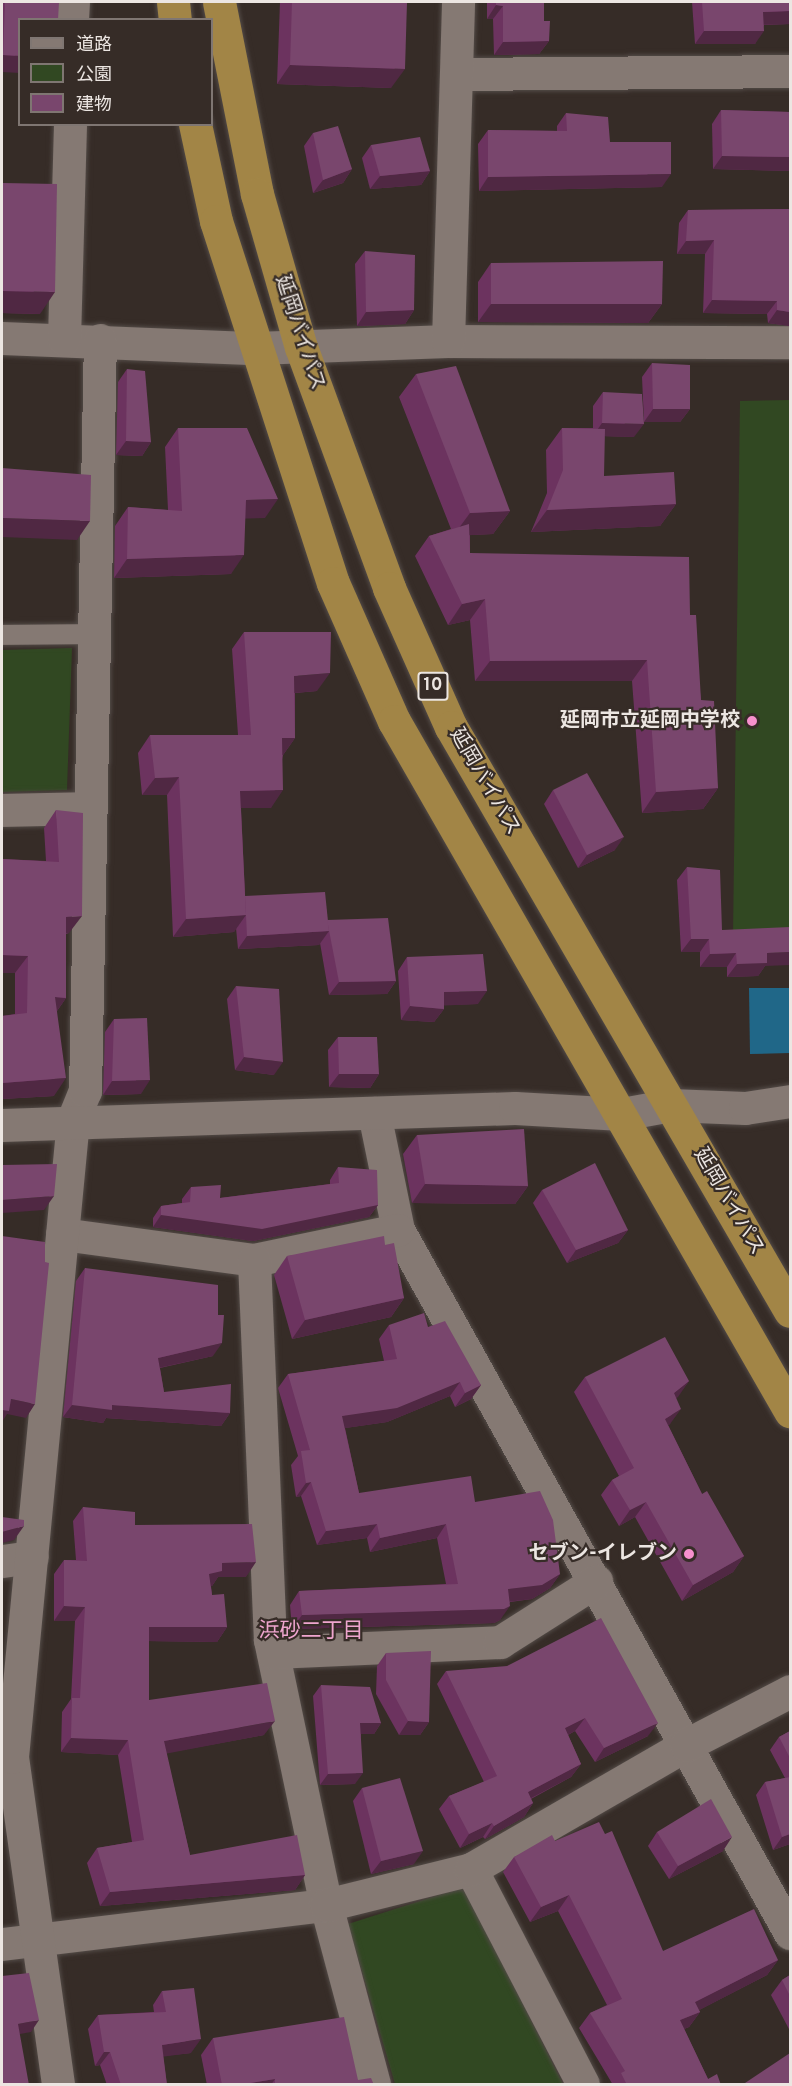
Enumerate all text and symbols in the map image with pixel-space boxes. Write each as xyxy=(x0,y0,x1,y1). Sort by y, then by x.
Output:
legend xyxy=(18,18,213,126)
text: 道路 xyxy=(76,34,112,57)
text: 公園 xyxy=(76,64,112,87)
text: 建物 xyxy=(76,94,112,117)
street label: 延岡バイパス xyxy=(269,272,329,394)
road number: 10 xyxy=(416,671,450,701)
place label: 延岡市立延岡中学校 xyxy=(560,709,740,733)
marker: 延岡市立延岡中学校 xyxy=(745,714,759,728)
street label: 延岡バイパス xyxy=(444,724,524,840)
street label: 延岡バイパス xyxy=(688,1144,768,1260)
place label: セブン-イレブン xyxy=(529,1542,677,1566)
marker: セブン-イレブン xyxy=(682,1547,696,1561)
district label: 浜砂二丁目 xyxy=(259,1619,363,1645)

